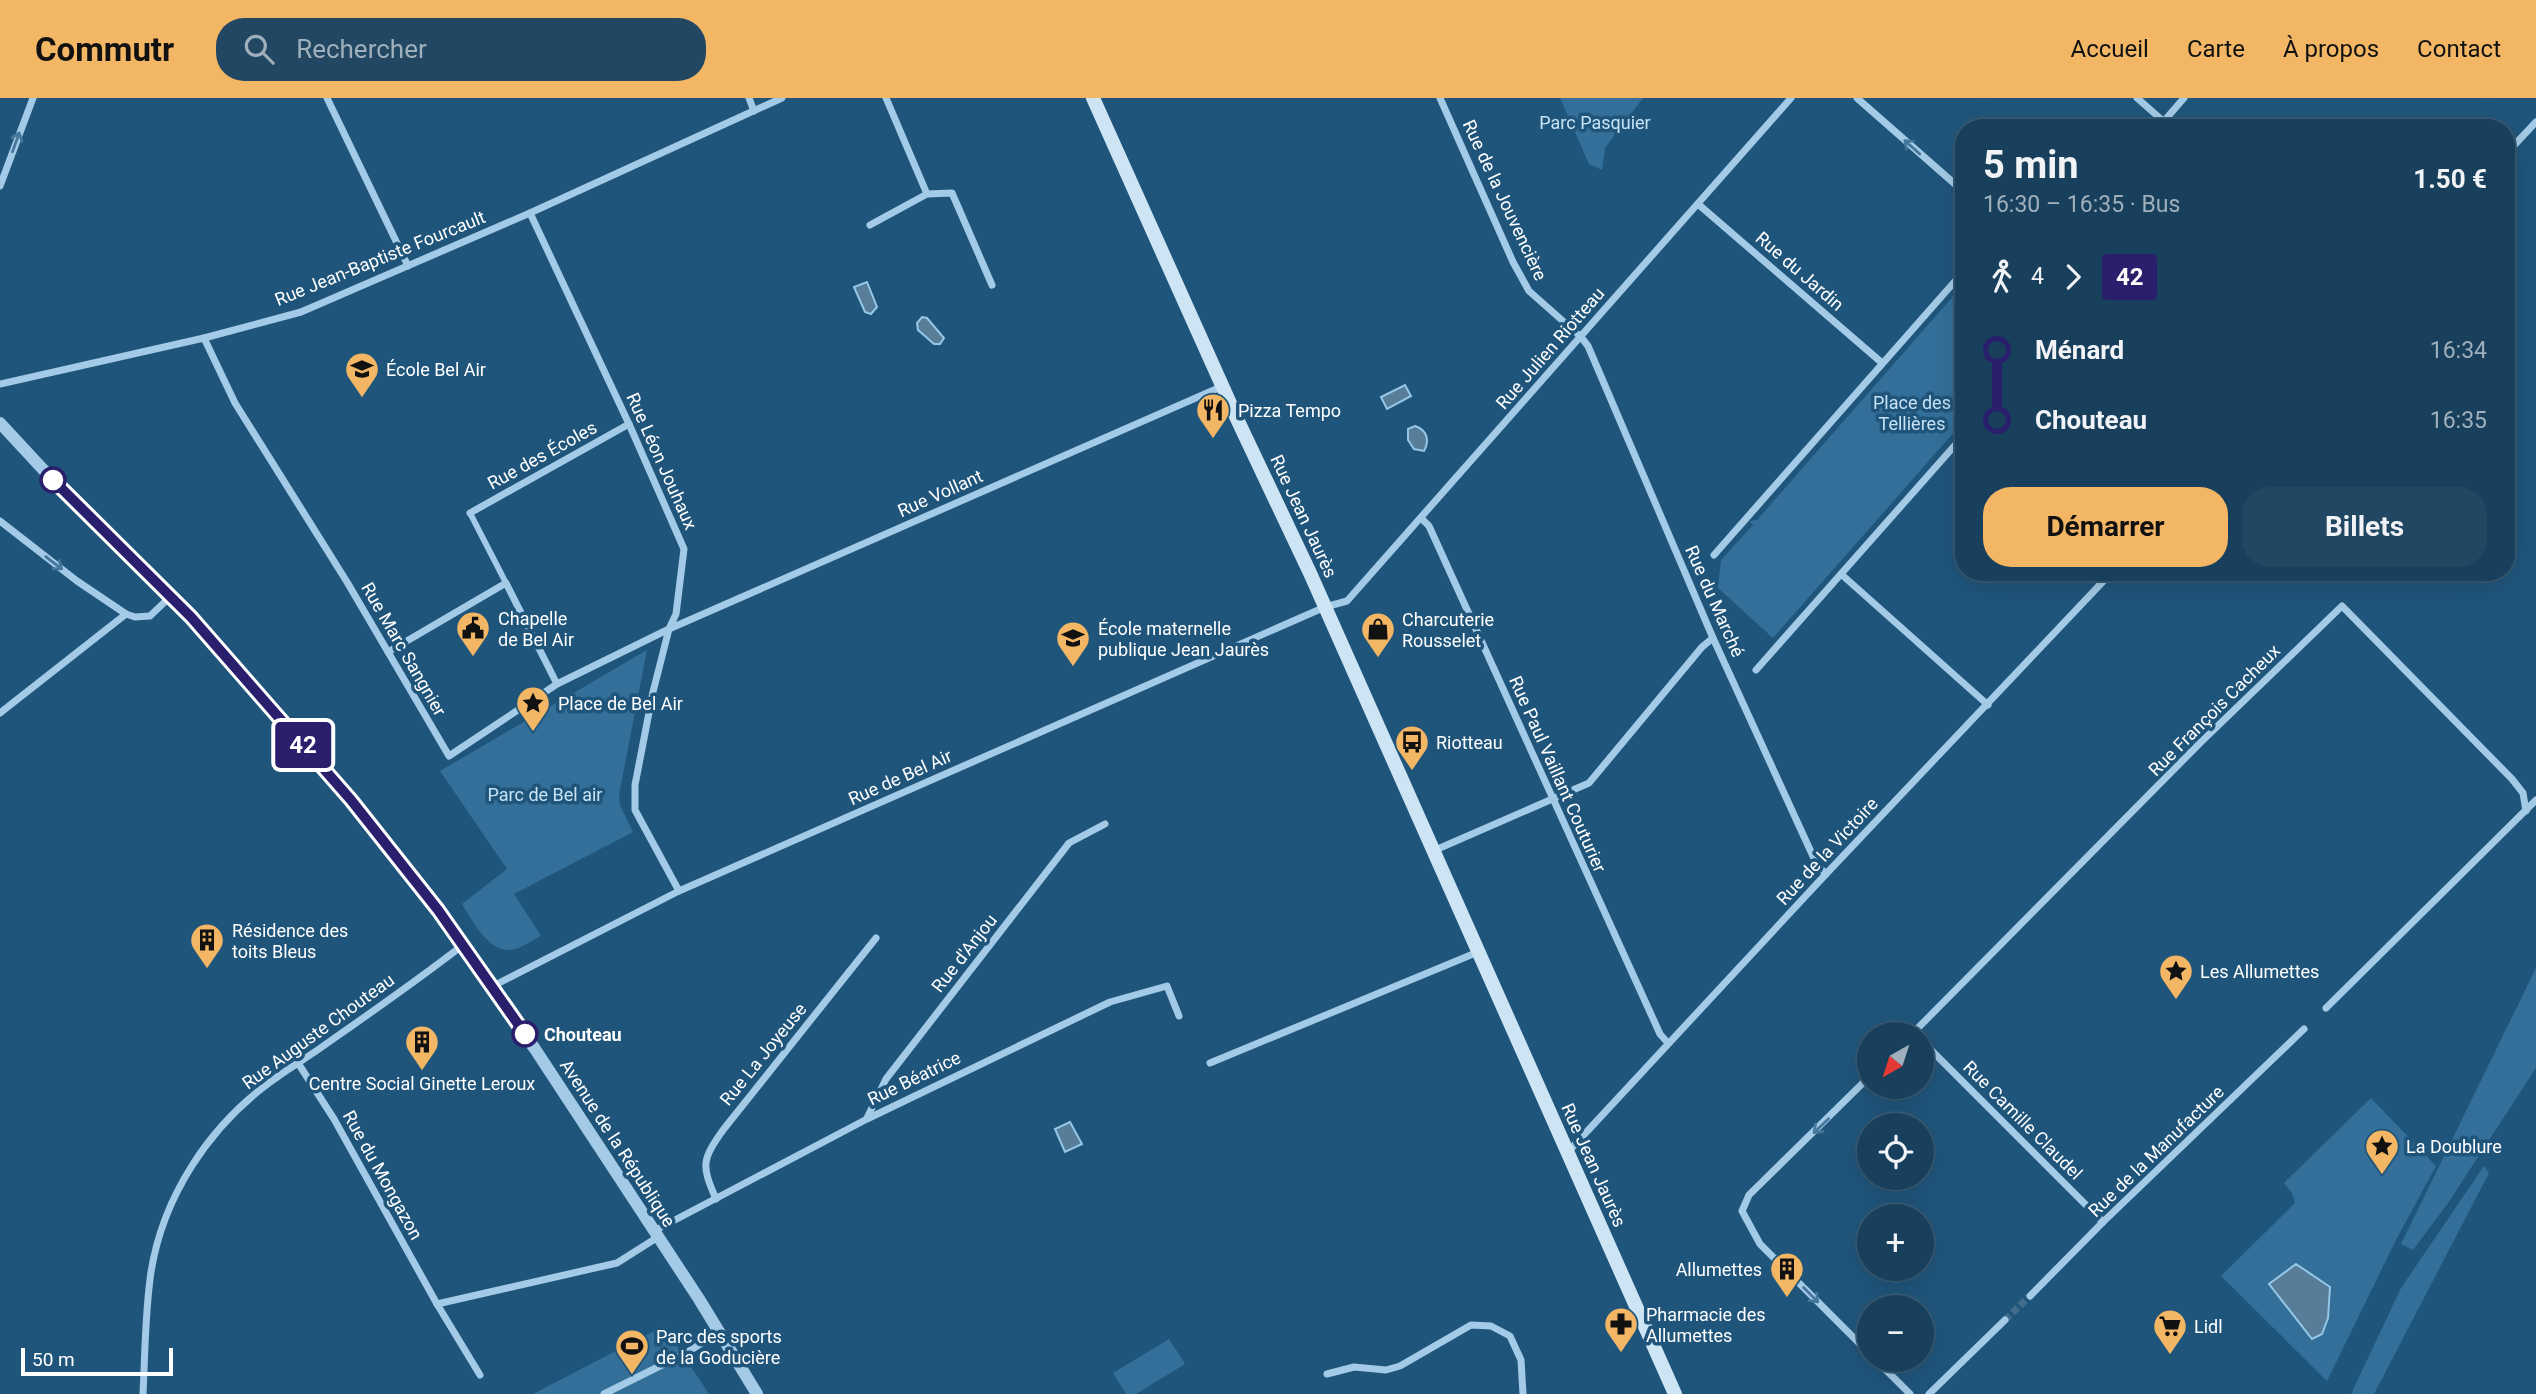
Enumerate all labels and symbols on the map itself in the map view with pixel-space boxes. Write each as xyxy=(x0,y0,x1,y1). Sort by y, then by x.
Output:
park label: Parc Pasquier xyxy=(1539,112,1651,133)
street label: Rue de la Jouvencière xyxy=(1459,116,1551,284)
one-way arrow xyxy=(11,131,24,153)
one-way arrow xyxy=(1904,139,1922,155)
street label: Rue Jean-Baptiste Fourcault xyxy=(272,206,488,310)
street label: Rue du Jardin xyxy=(1752,227,1848,315)
street label: Rue Julien Riotteau xyxy=(1491,283,1609,413)
school or university icon: École Bel Air xyxy=(343,350,381,399)
place label: École Bel Air xyxy=(386,359,486,380)
street label: Rue Léon Jouhaux xyxy=(622,389,702,533)
restaurant icon: Pizza Tempo xyxy=(1194,391,1232,440)
park label: Place des Tellières xyxy=(1873,392,1951,434)
place label: Pizza Tempo xyxy=(1238,400,1341,421)
street label: Rue des Écoles xyxy=(484,416,600,494)
street label: Rue Jean Jaurès xyxy=(1266,451,1342,581)
street label: Rue Vollant xyxy=(894,465,986,521)
unlabelled marker xyxy=(40,467,66,493)
street label: Rue du Marché xyxy=(1681,542,1749,660)
one-way arrow xyxy=(44,555,63,570)
street label: Rue Marc Sangnier xyxy=(357,578,451,720)
place label: Chapelle de Bel Air xyxy=(498,608,574,650)
public building icon: Chapelle de Bel Air xyxy=(454,609,492,658)
place label: Charcuterie Rousselet xyxy=(1402,609,1494,651)
shop icon: Charcuterie Rousselet xyxy=(1359,610,1397,659)
place label: École maternelle publique Jean Jaurès xyxy=(1098,618,1269,660)
school or university icon: École maternelle publique Jean Jaurès xyxy=(1054,619,1092,668)
street label: Rue François Cacheux xyxy=(2144,640,2284,780)
street label: Rue Paul Vaillant Couturier xyxy=(1505,673,1611,875)
place icon: Place de Bel Air xyxy=(514,684,552,733)
place label: Place de Bel Air xyxy=(558,693,683,714)
line badge: 42 xyxy=(272,722,334,768)
bus stop icon: Riotteau xyxy=(1393,723,1431,772)
place label: Riotteau xyxy=(1436,732,1503,753)
street label: Rue de Bel Air xyxy=(845,745,955,809)
park label: Parc de Bel air xyxy=(488,784,602,805)
street label: Rue de la Victoire xyxy=(1772,793,1882,909)
street label: Rue d'Anjou xyxy=(927,910,1001,996)
place label: Résidence des toits Bleus xyxy=(232,920,348,962)
building icon: Résidence des toits Bleus xyxy=(188,921,226,970)
place icon: Les Allumettes xyxy=(2157,952,2195,1001)
place label: Les Allumettes xyxy=(2200,961,2319,982)
street label: Rue Auguste Chouteau xyxy=(238,969,398,1093)
street label: Rue La Joyeuse xyxy=(715,999,811,1109)
marker: Chouteau xyxy=(512,1021,538,1047)
north arrow xyxy=(1857,1022,1934,1099)
building icon: Centre Social Ginette Leroux xyxy=(403,1023,441,1072)
place label: Chouteau xyxy=(544,1024,622,1045)
street label: Rue Béatrice xyxy=(864,1046,964,1110)
street label: Avenue de la République xyxy=(556,1055,680,1231)
street label: Rue Camille Claudel xyxy=(1959,1056,2087,1184)
place label: Centre Social Ginette Leroux xyxy=(309,1073,535,1094)
street label: Rue de la Manufacture xyxy=(2084,1081,2228,1221)
street label: Rue Jean Jaurès xyxy=(1557,1100,1631,1230)
street label: Rue du Mongazon xyxy=(339,1107,427,1243)
one-way arrow xyxy=(1813,1117,1830,1134)
place icon: La Doublure xyxy=(2363,1127,2401,1176)
place label: La Doublure xyxy=(2406,1136,2502,1157)
building icon: Allumettes xyxy=(1768,1250,1806,1299)
place label: Allumettes xyxy=(1676,1259,1762,1280)
one-way arrow xyxy=(1803,1287,1820,1304)
place label: Pharmacie des Allumettes xyxy=(1646,1304,1766,1346)
pharmacy icon: Pharmacie des Allumettes xyxy=(1602,1305,1640,1354)
supermarket icon: Lidl xyxy=(2151,1307,2189,1356)
place label: Lidl xyxy=(2194,1316,2223,1337)
place label: Parc des sports de la Goducière xyxy=(656,1326,782,1368)
sports icon: Parc des sports de la Goducière xyxy=(613,1327,651,1376)
scale bar xyxy=(21,1345,173,1377)

